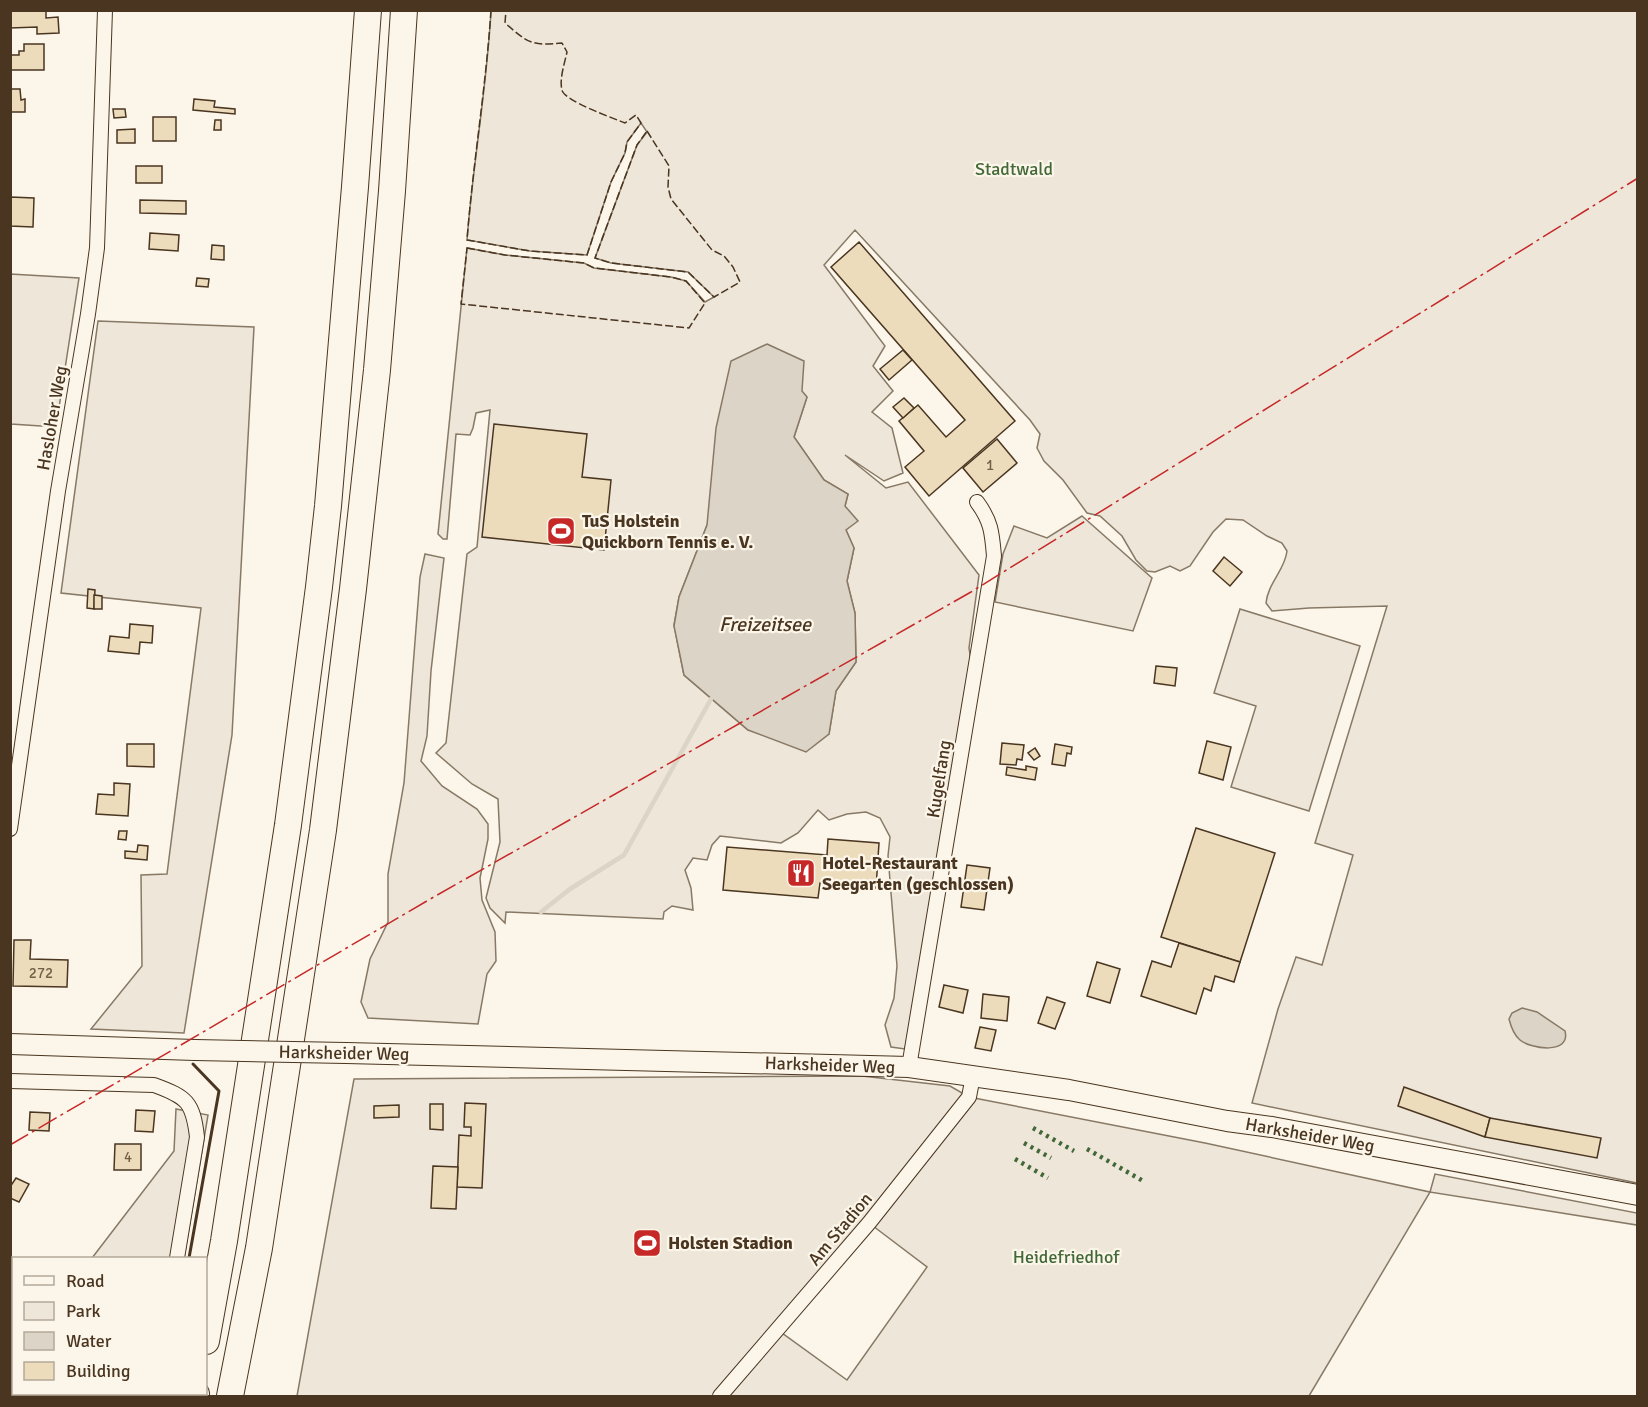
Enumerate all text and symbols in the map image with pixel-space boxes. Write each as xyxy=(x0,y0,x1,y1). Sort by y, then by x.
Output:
park label: Stadtwald xyxy=(975,158,1053,180)
street label: Hasloher Weg xyxy=(32,364,72,472)
house number: 1 xyxy=(986,456,994,474)
place label: TuS Holstein Quickborn Tennis e. V. xyxy=(582,510,753,553)
sports icon: TuS Holstein Quickborn Tennis e. V. xyxy=(545,515,577,547)
water label: Freizeitsee xyxy=(719,612,812,637)
street label: Kugelfang xyxy=(922,739,956,819)
place label: Hotel-Restaurant Seegarten (geschlossen) xyxy=(822,852,1014,895)
restaurant icon: Hotel-Restaurant Seegarten (geschlossen) xyxy=(785,857,817,889)
house number: 272 xyxy=(29,964,53,982)
street label: Harksheider Weg xyxy=(278,1041,410,1065)
street label: Harksheider Weg xyxy=(764,1052,896,1078)
street label: Harksheider Weg xyxy=(1244,1113,1376,1157)
house number: 4 xyxy=(124,1148,132,1166)
street label: Am Stadion xyxy=(803,1188,877,1270)
sports icon: Holsten Stadion xyxy=(631,1227,663,1259)
place label: Holsten Stadion xyxy=(668,1232,793,1254)
park label: Heidefriedhof xyxy=(1013,1246,1120,1268)
legend xyxy=(12,1257,207,1395)
text: Road xyxy=(66,1270,105,1292)
text: Park xyxy=(66,1300,101,1322)
text: Water xyxy=(66,1330,112,1352)
text: Building xyxy=(66,1360,130,1382)

